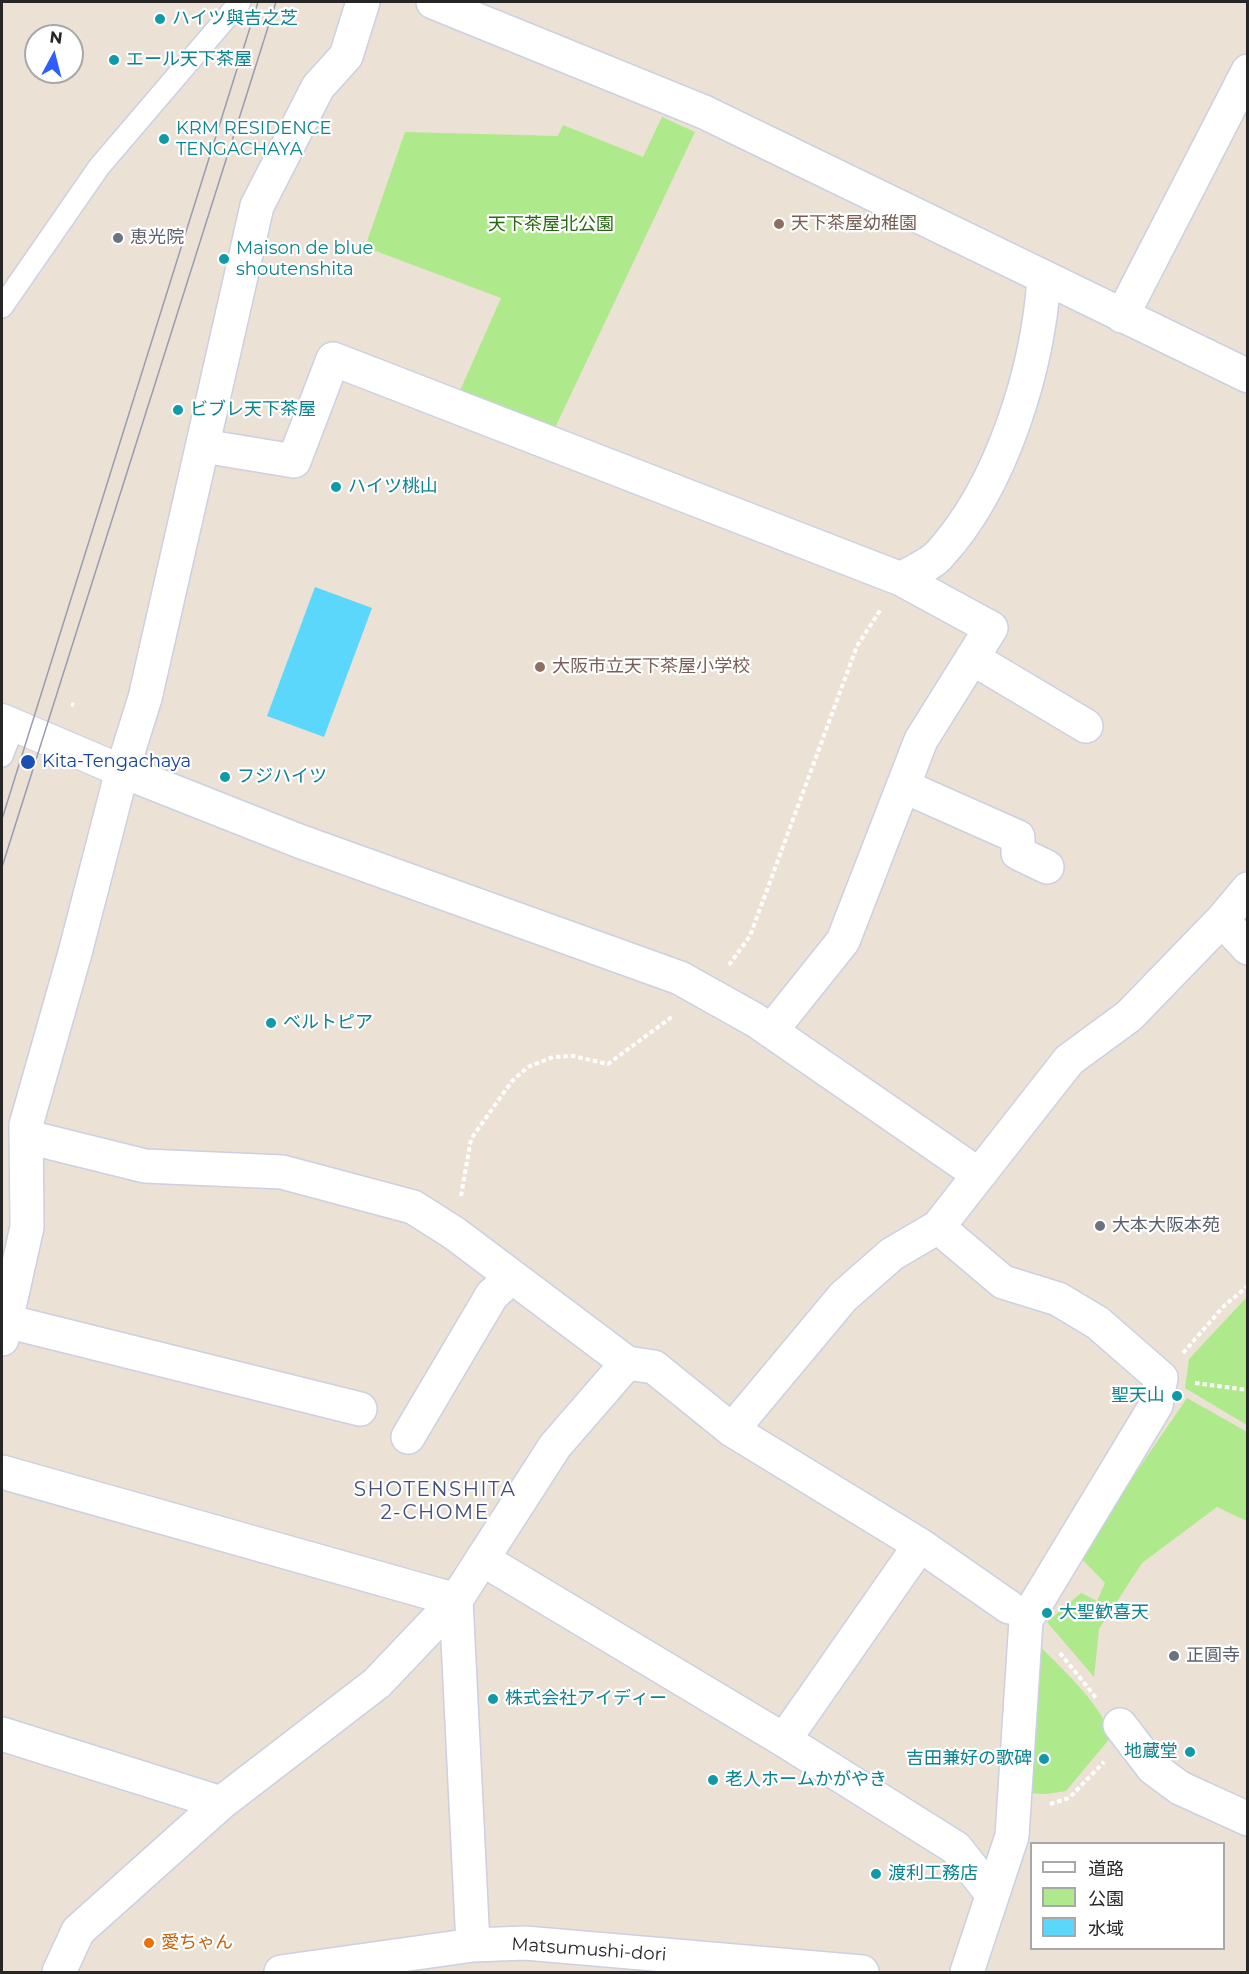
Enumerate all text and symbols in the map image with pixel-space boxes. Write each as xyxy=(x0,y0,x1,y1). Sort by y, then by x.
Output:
place label: ハイツ與吉之芝 xyxy=(172,8,298,30)
marker: ハイツ與吉之芝 xyxy=(153,12,167,26)
north arrow xyxy=(24,24,84,84)
text: N xyxy=(48,27,64,48)
place label: エール天下茶屋 xyxy=(126,49,252,71)
marker: エール天下茶屋 xyxy=(107,53,121,67)
place label: KRM RESIDENCE TENGACHAYA xyxy=(176,118,332,160)
marker: KRM RESIDENCE TENGACHAYA xyxy=(157,132,171,146)
place label: 天下茶屋幼稚園 xyxy=(791,213,917,235)
park label: 天下茶屋北公園 xyxy=(488,214,614,236)
marker: 天下茶屋幼稚園 xyxy=(772,217,786,231)
place label: 恵光院 xyxy=(130,227,184,249)
marker: 恵光院 xyxy=(111,231,125,245)
place label: Maison de blue shoutenshita xyxy=(236,238,373,280)
marker: Maison de blue shoutenshita xyxy=(217,252,231,266)
place label: ビブレ天下茶屋 xyxy=(190,399,316,421)
marker: ビブレ天下茶屋 xyxy=(171,403,185,417)
place label: ハイツ桃山 xyxy=(348,476,438,498)
marker: ハイツ桃山 xyxy=(329,480,343,494)
place label: 大阪市立天下茶屋小学校 xyxy=(552,656,750,678)
marker: 大阪市立天下茶屋小学校 xyxy=(533,660,547,674)
place label: Kita-Tengachaya xyxy=(42,751,191,773)
marker: Kita-Tengachaya xyxy=(19,753,37,771)
place label: フジハイツ xyxy=(237,766,327,788)
marker: フジハイツ xyxy=(218,770,232,784)
place label: ベルトピア xyxy=(283,1012,373,1034)
marker: ベルトピア xyxy=(264,1016,278,1030)
place label: 大本大阪本苑 xyxy=(1112,1215,1220,1237)
marker: 大本大阪本苑 xyxy=(1093,1219,1107,1233)
place label: 聖天山 xyxy=(1111,1385,1165,1407)
marker: 聖天山 xyxy=(1170,1389,1184,1403)
district label: SHOTENSHITA 2-CHOME xyxy=(354,1478,516,1525)
place label: 大聖歓喜天 xyxy=(1059,1602,1149,1624)
marker: 大聖歓喜天 xyxy=(1040,1606,1054,1620)
place label: 正圓寺 xyxy=(1186,1645,1240,1667)
marker: 正圓寺 xyxy=(1167,1649,1181,1663)
place label: 株式会社アイディー xyxy=(505,1688,667,1710)
marker: 株式会社アイディー xyxy=(486,1692,500,1706)
place label: 地蔵堂 xyxy=(1124,1741,1178,1763)
marker: 地蔵堂 xyxy=(1183,1745,1197,1759)
place label: 吉田兼好の歌碑 xyxy=(906,1748,1032,1770)
marker: 吉田兼好の歌碑 xyxy=(1037,1752,1051,1766)
place label: 老人ホームかがやき xyxy=(725,1769,887,1791)
marker: 老人ホームかがやき xyxy=(706,1773,720,1787)
legend xyxy=(1030,1842,1225,1950)
text: 道路 xyxy=(1088,1858,1124,1880)
place label: 渡利工務店 xyxy=(888,1863,978,1885)
marker: 渡利工務店 xyxy=(869,1867,883,1881)
text: 公園 xyxy=(1088,1888,1124,1910)
text: 水域 xyxy=(1088,1918,1124,1940)
place label: 愛ちゃん xyxy=(161,1932,233,1954)
street label: Matsumushi-dori xyxy=(511,1934,667,1966)
marker: 愛ちゃん xyxy=(142,1936,156,1950)

